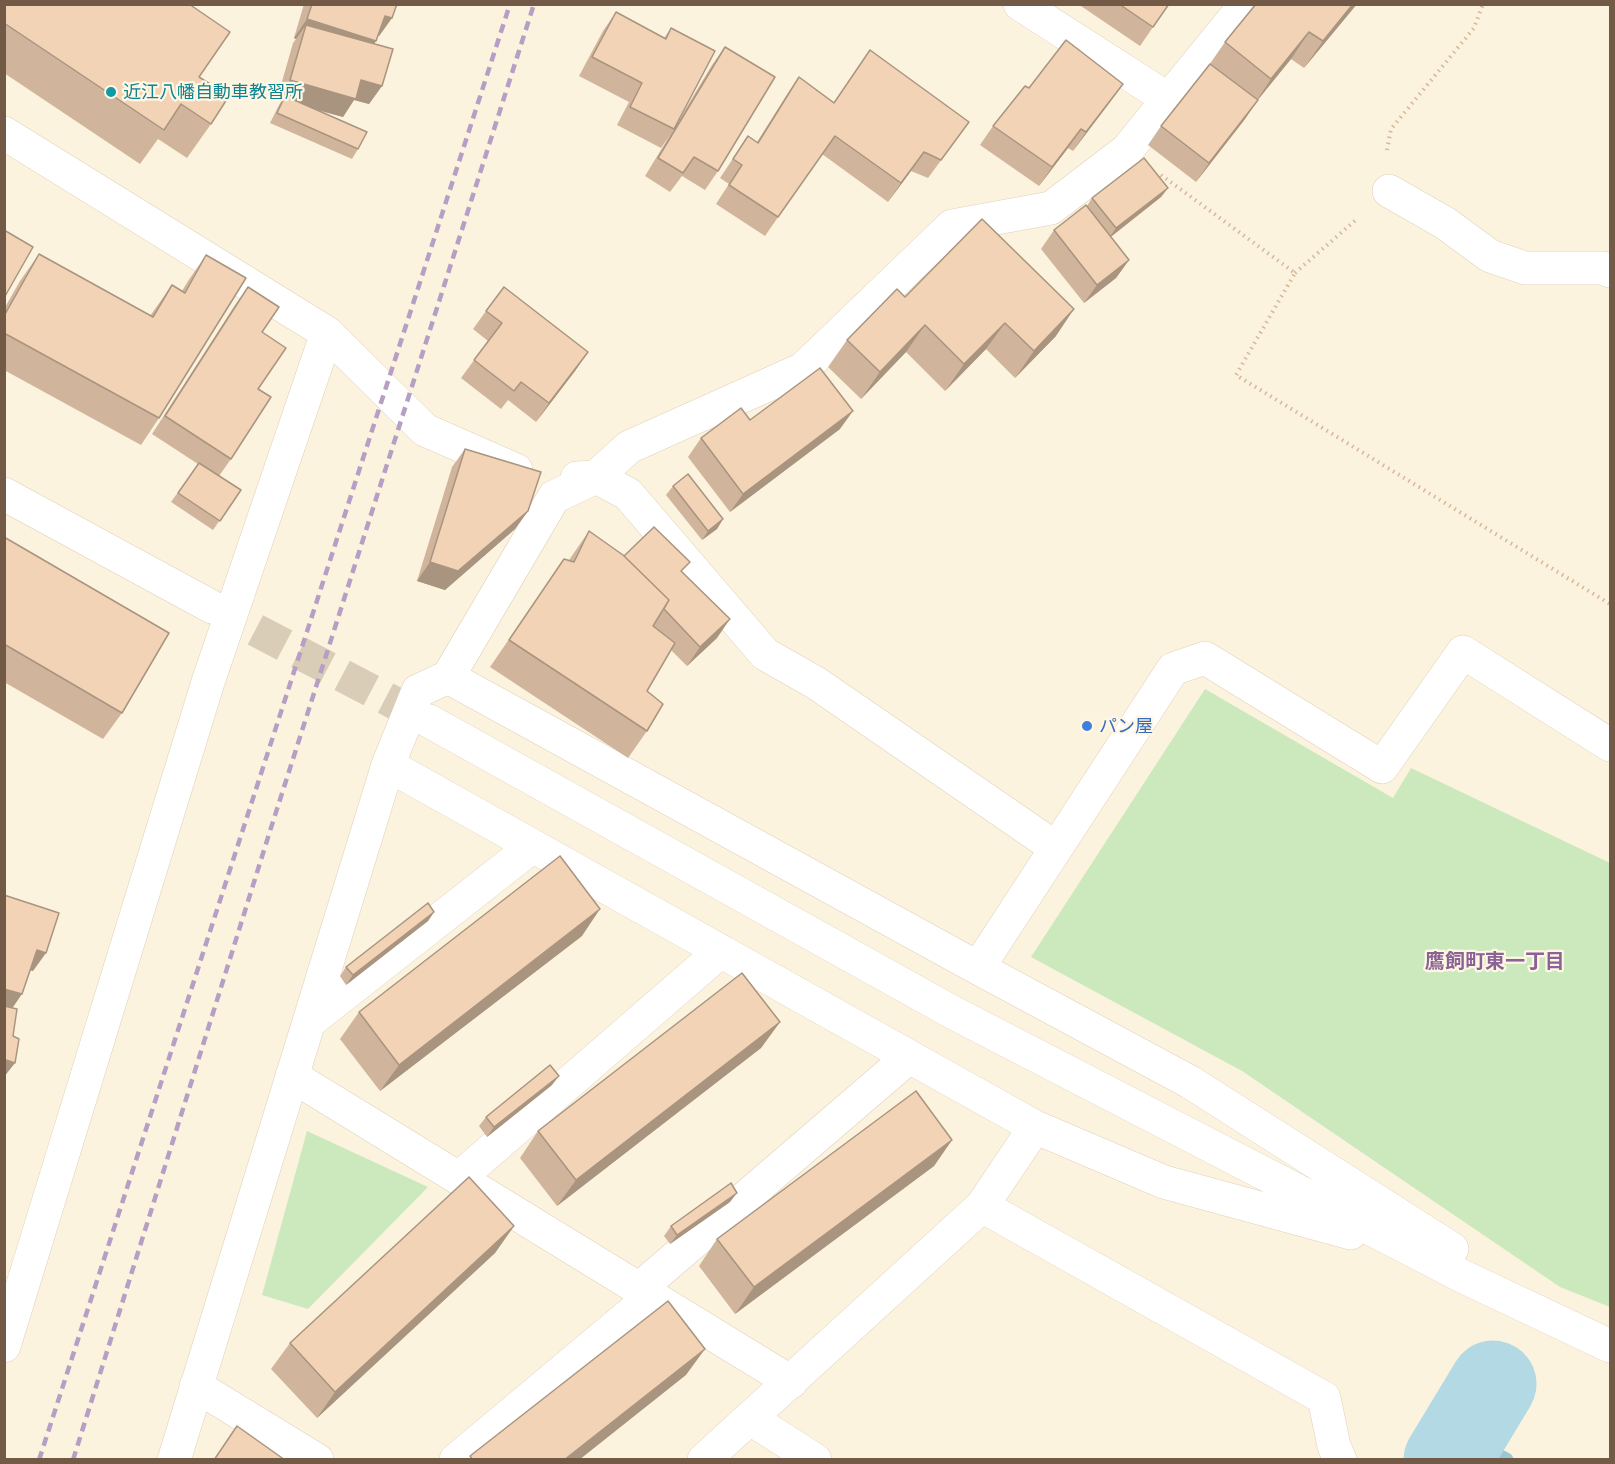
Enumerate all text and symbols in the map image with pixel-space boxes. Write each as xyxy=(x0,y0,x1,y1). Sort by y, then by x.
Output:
place label: 近江八幡自動車教習所 xyxy=(123,81,303,103)
marker: 近江八幡自動車教習所 xyxy=(104,85,118,99)
place label: パン屋 xyxy=(1099,715,1153,737)
marker: パン屋 xyxy=(1080,719,1094,733)
district label: 鷹飼町東一丁目 xyxy=(1425,950,1565,974)

